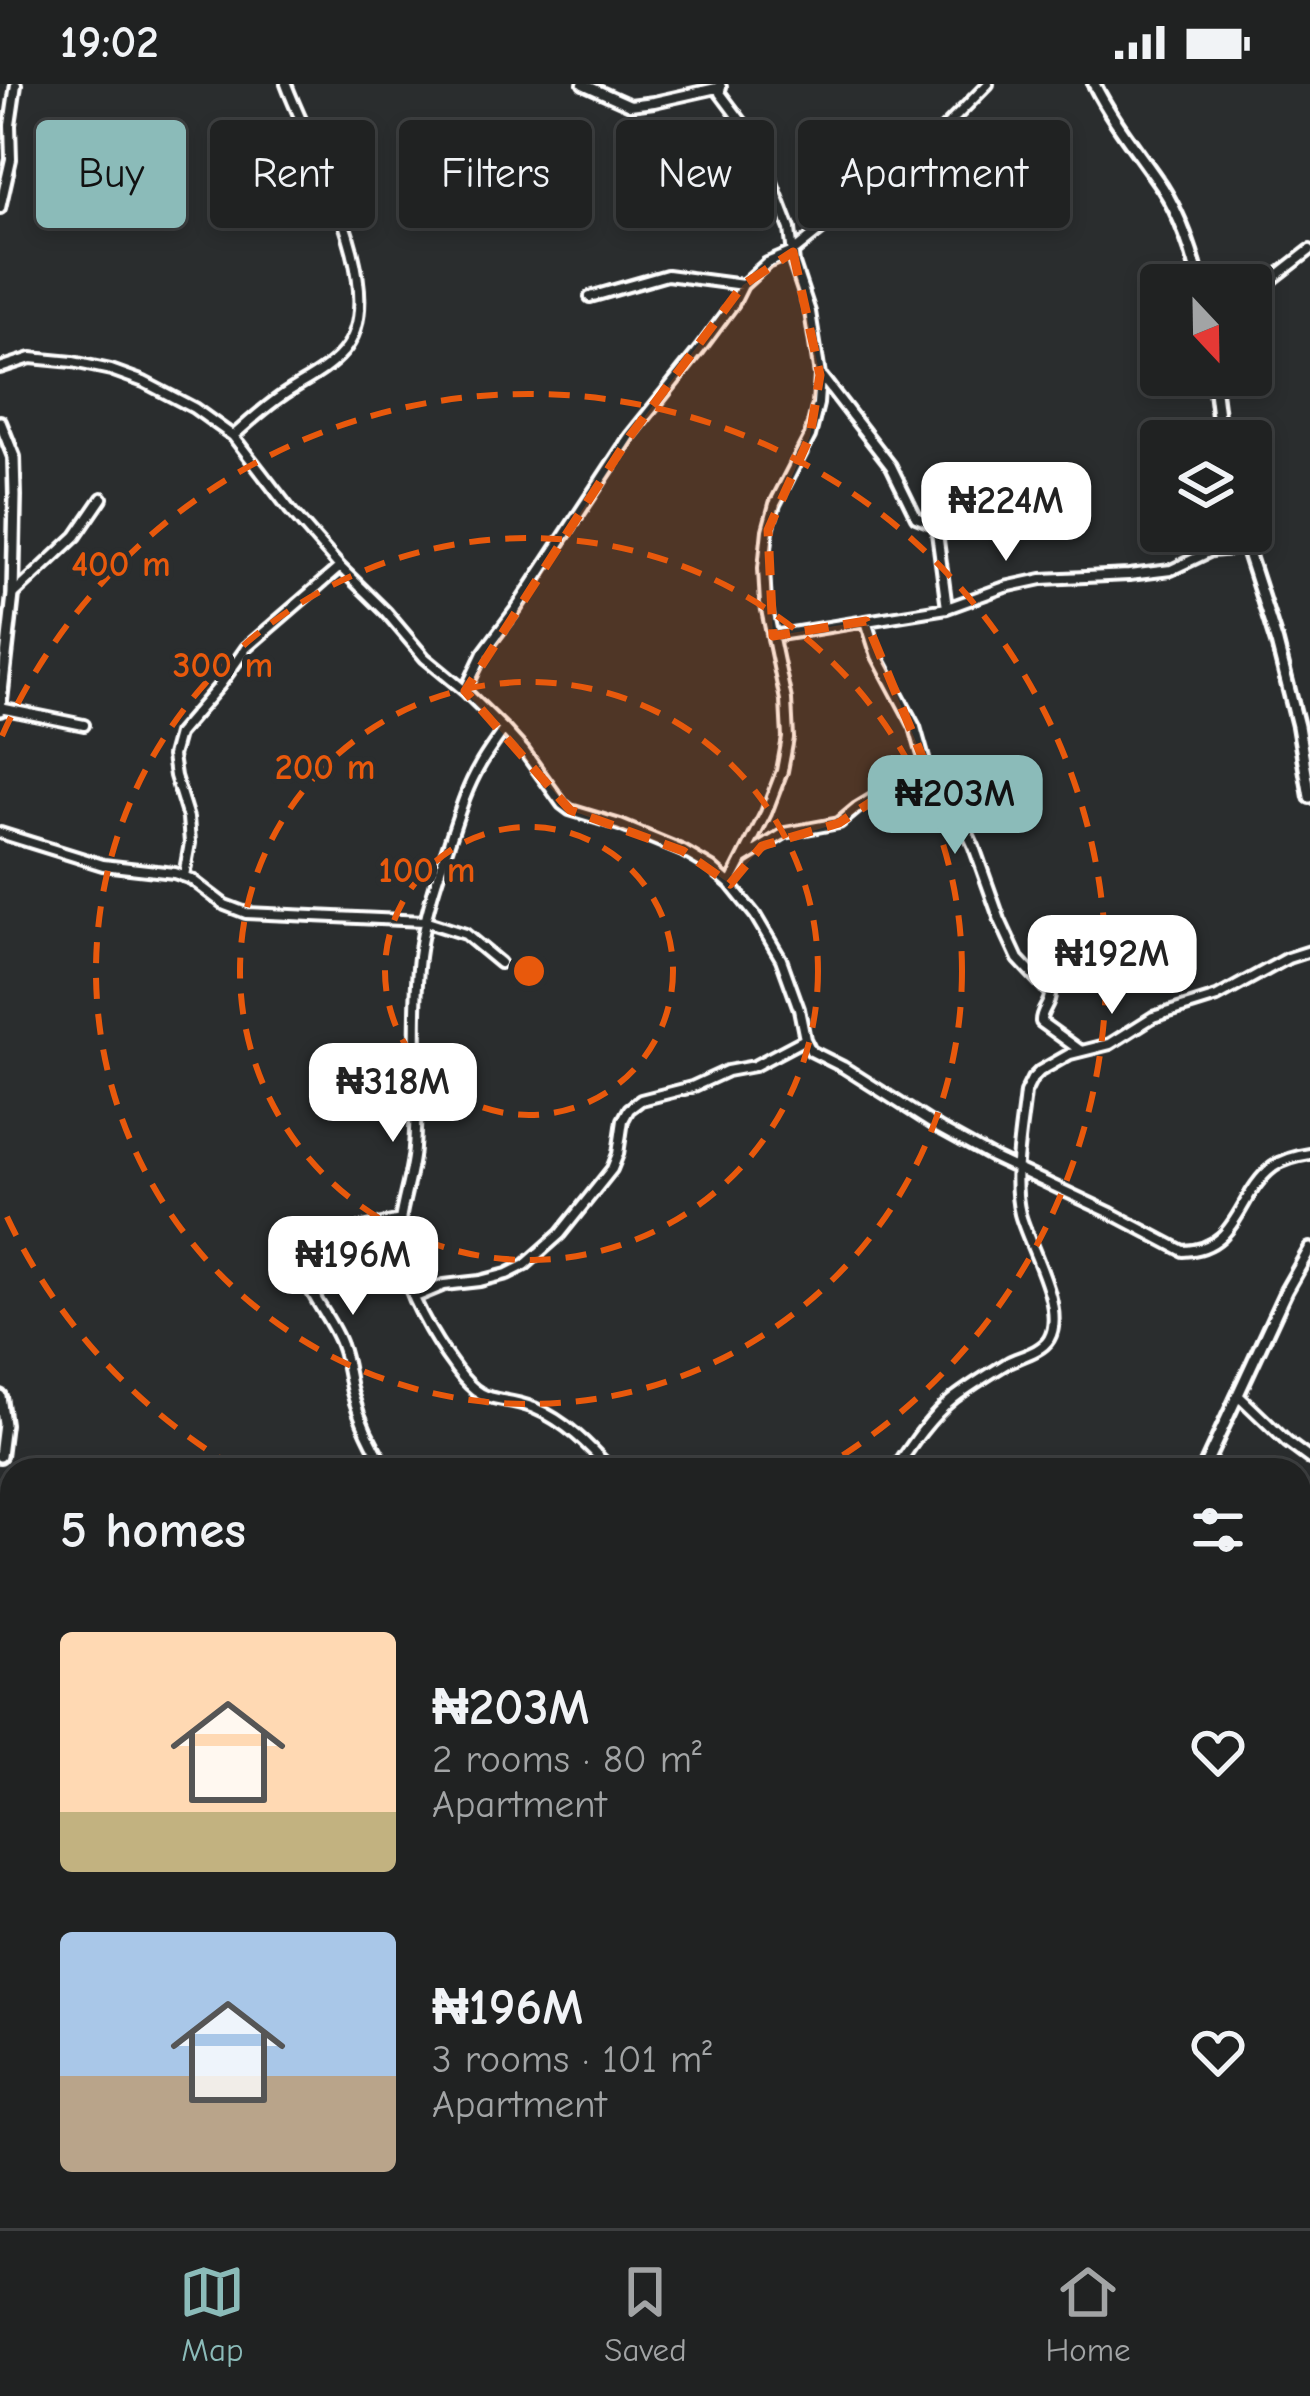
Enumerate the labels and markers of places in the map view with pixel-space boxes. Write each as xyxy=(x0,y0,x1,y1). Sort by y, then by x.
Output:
pin: ₦224M xyxy=(922,462,1090,564)
pin: ₦203M xyxy=(871,755,1039,857)
pin: ₦192M xyxy=(1028,915,1196,1017)
centre of rings xyxy=(508,950,550,992)
pin: ₦318M xyxy=(309,1043,477,1145)
pin: ₦196M xyxy=(269,1216,437,1318)

